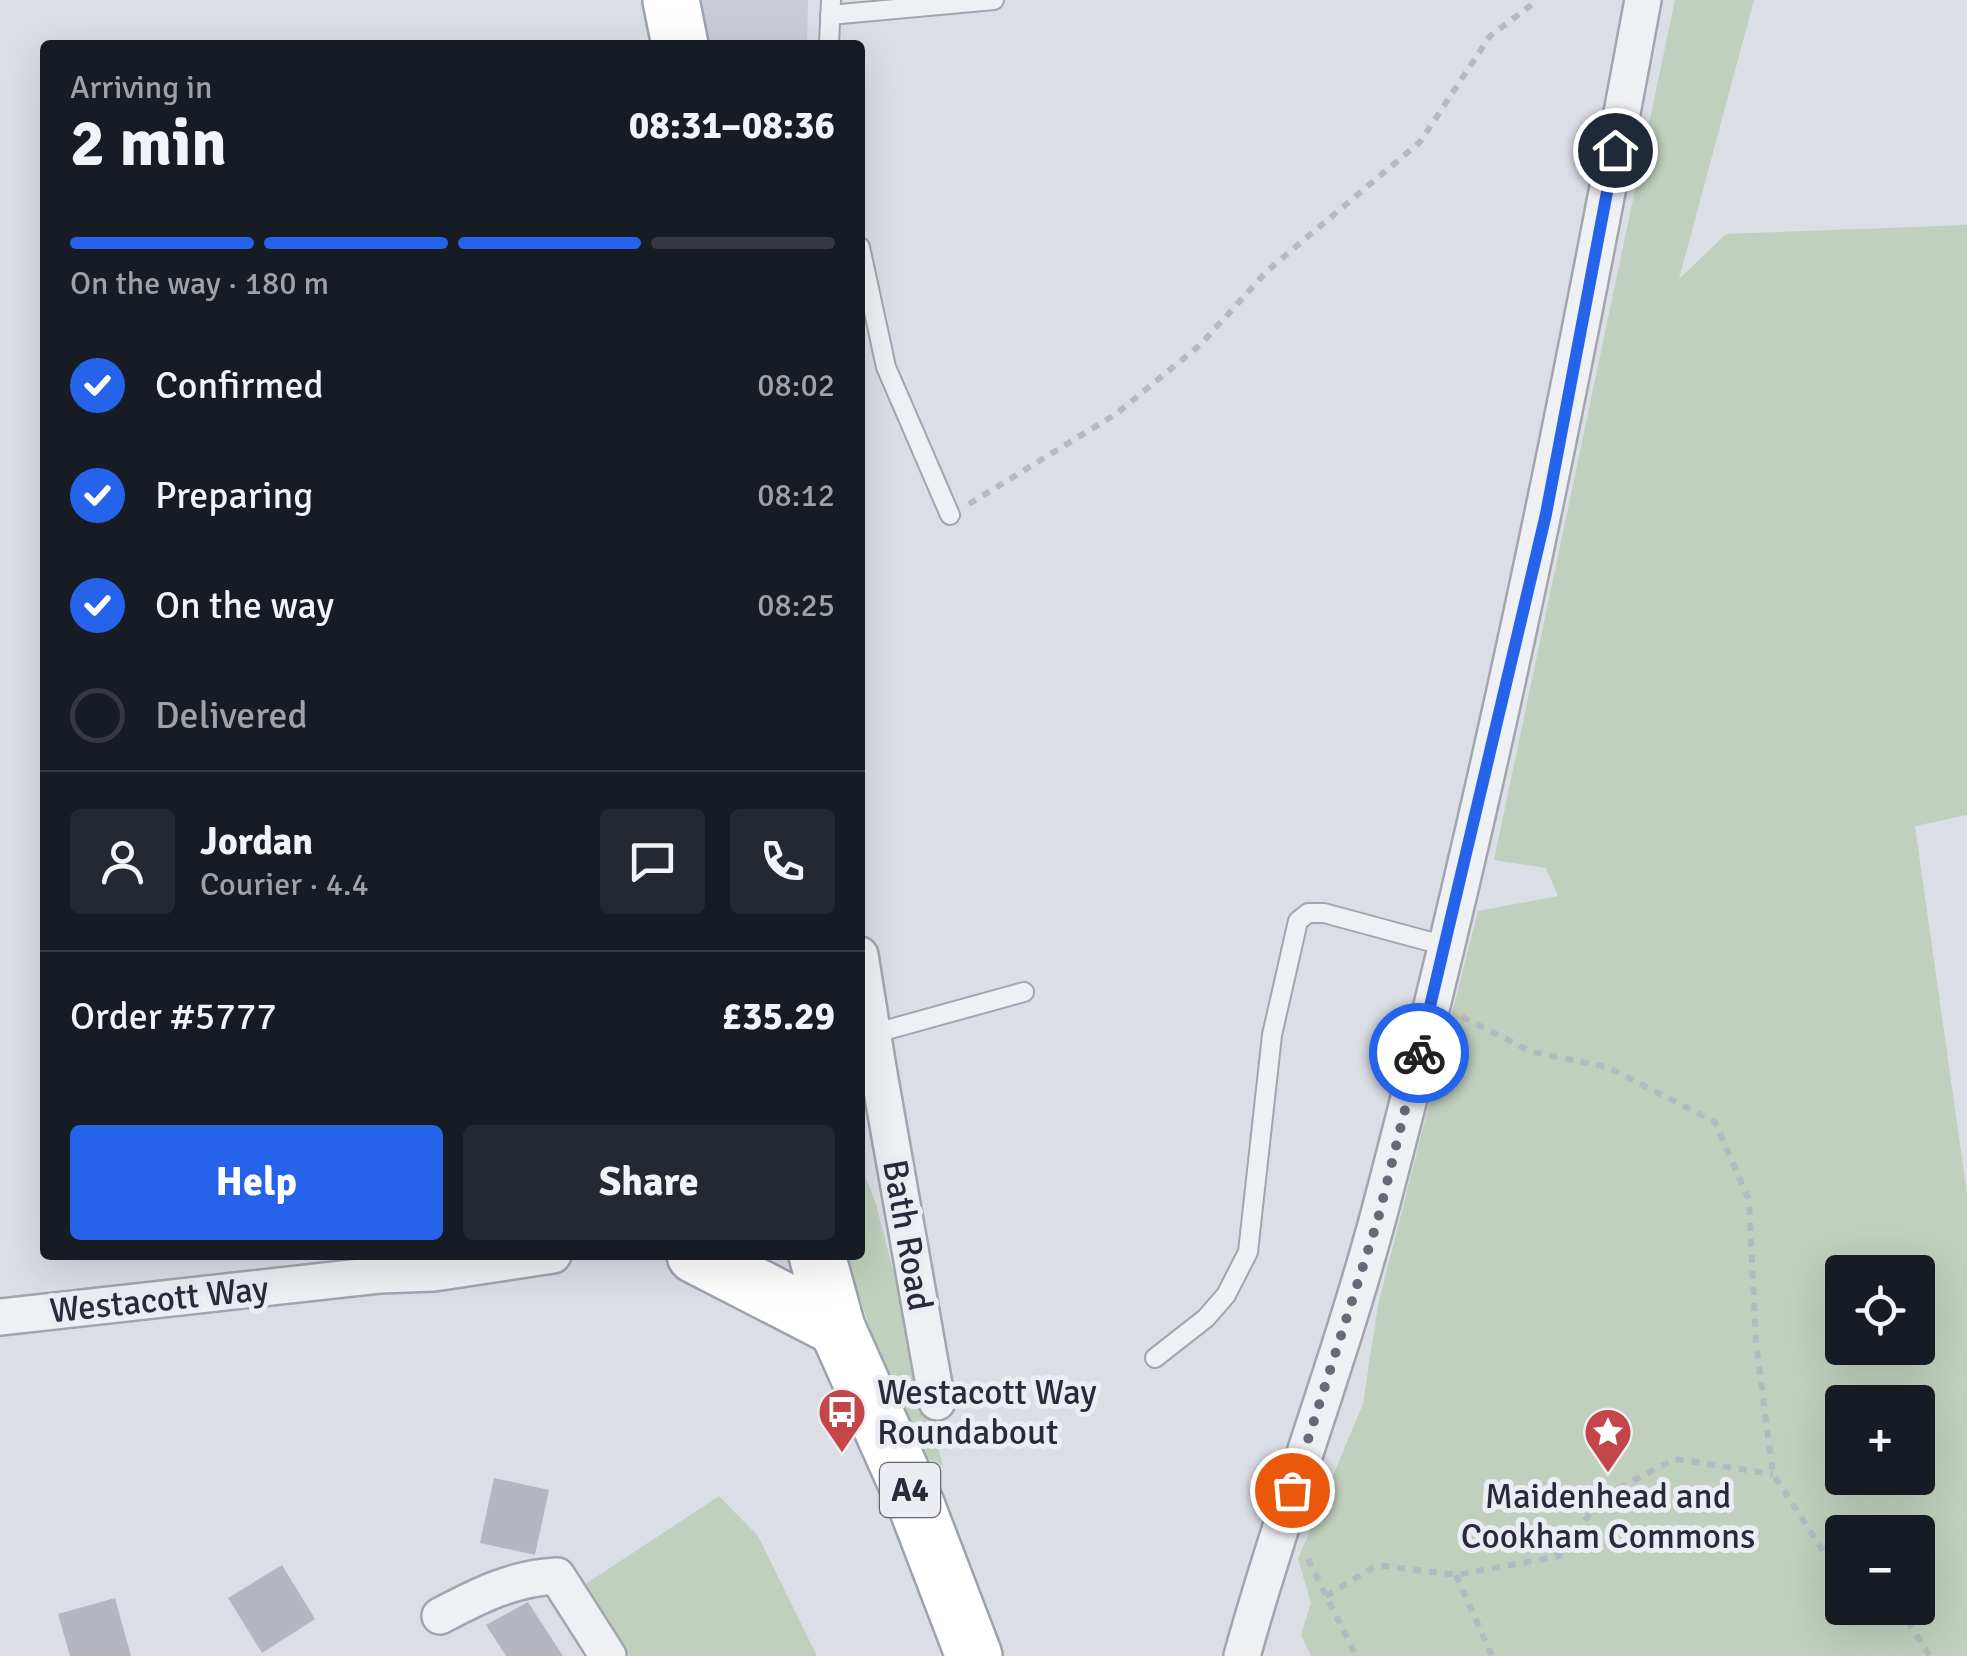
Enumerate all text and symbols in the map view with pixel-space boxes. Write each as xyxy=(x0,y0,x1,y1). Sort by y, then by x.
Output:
text: Arriving in xyxy=(70,68,212,107)
text: 08:31–08:36 xyxy=(629,102,835,149)
text: 2 min xyxy=(70,104,227,184)
pin xyxy=(1573,108,1658,193)
icon: home xyxy=(1588,123,1643,178)
text: On the way · 180 m xyxy=(70,264,329,303)
icon: check xyxy=(70,358,125,413)
text: Confirmed xyxy=(155,362,324,409)
text: 08:02 xyxy=(757,366,835,405)
icon: check xyxy=(70,468,125,523)
text: Preparing xyxy=(155,472,313,519)
text: 08:12 xyxy=(757,476,835,515)
icon: check xyxy=(70,578,125,633)
text: On the way xyxy=(155,582,334,629)
text: 08:25 xyxy=(757,586,835,625)
text: Delivered xyxy=(155,692,308,739)
button: person xyxy=(70,809,175,914)
button: chat xyxy=(600,809,705,914)
button: phone xyxy=(730,809,835,914)
text: Jordan xyxy=(200,818,313,865)
text: Courier · 4.4 xyxy=(200,865,369,904)
text: Order #5777 xyxy=(70,993,277,1040)
text: £35.29 xyxy=(722,993,835,1040)
courier xyxy=(1369,1003,1469,1103)
icon: bike xyxy=(1392,1026,1447,1081)
button: Help xyxy=(70,1125,443,1240)
button: Share xyxy=(463,1125,835,1240)
street label: Bath Road xyxy=(873,1156,942,1314)
map controls xyxy=(1825,1255,1935,1625)
button: locate xyxy=(1825,1255,1935,1365)
street label: Westacott Way xyxy=(48,1267,270,1332)
place label: Westacott Way Roundabout xyxy=(877,1371,1097,1454)
button: + xyxy=(1825,1385,1935,1495)
bus stop icon: Westacott Way Roundabout xyxy=(816,1386,868,1454)
place icon: Maidenhead and Cookham Commons xyxy=(1582,1406,1634,1474)
pin xyxy=(1250,1448,1335,1533)
road number: A4 xyxy=(880,1463,940,1517)
icon: bag xyxy=(1265,1463,1320,1518)
place label: Maidenhead and Cookham Commons xyxy=(1461,1475,1755,1558)
button: − xyxy=(1825,1515,1935,1625)

